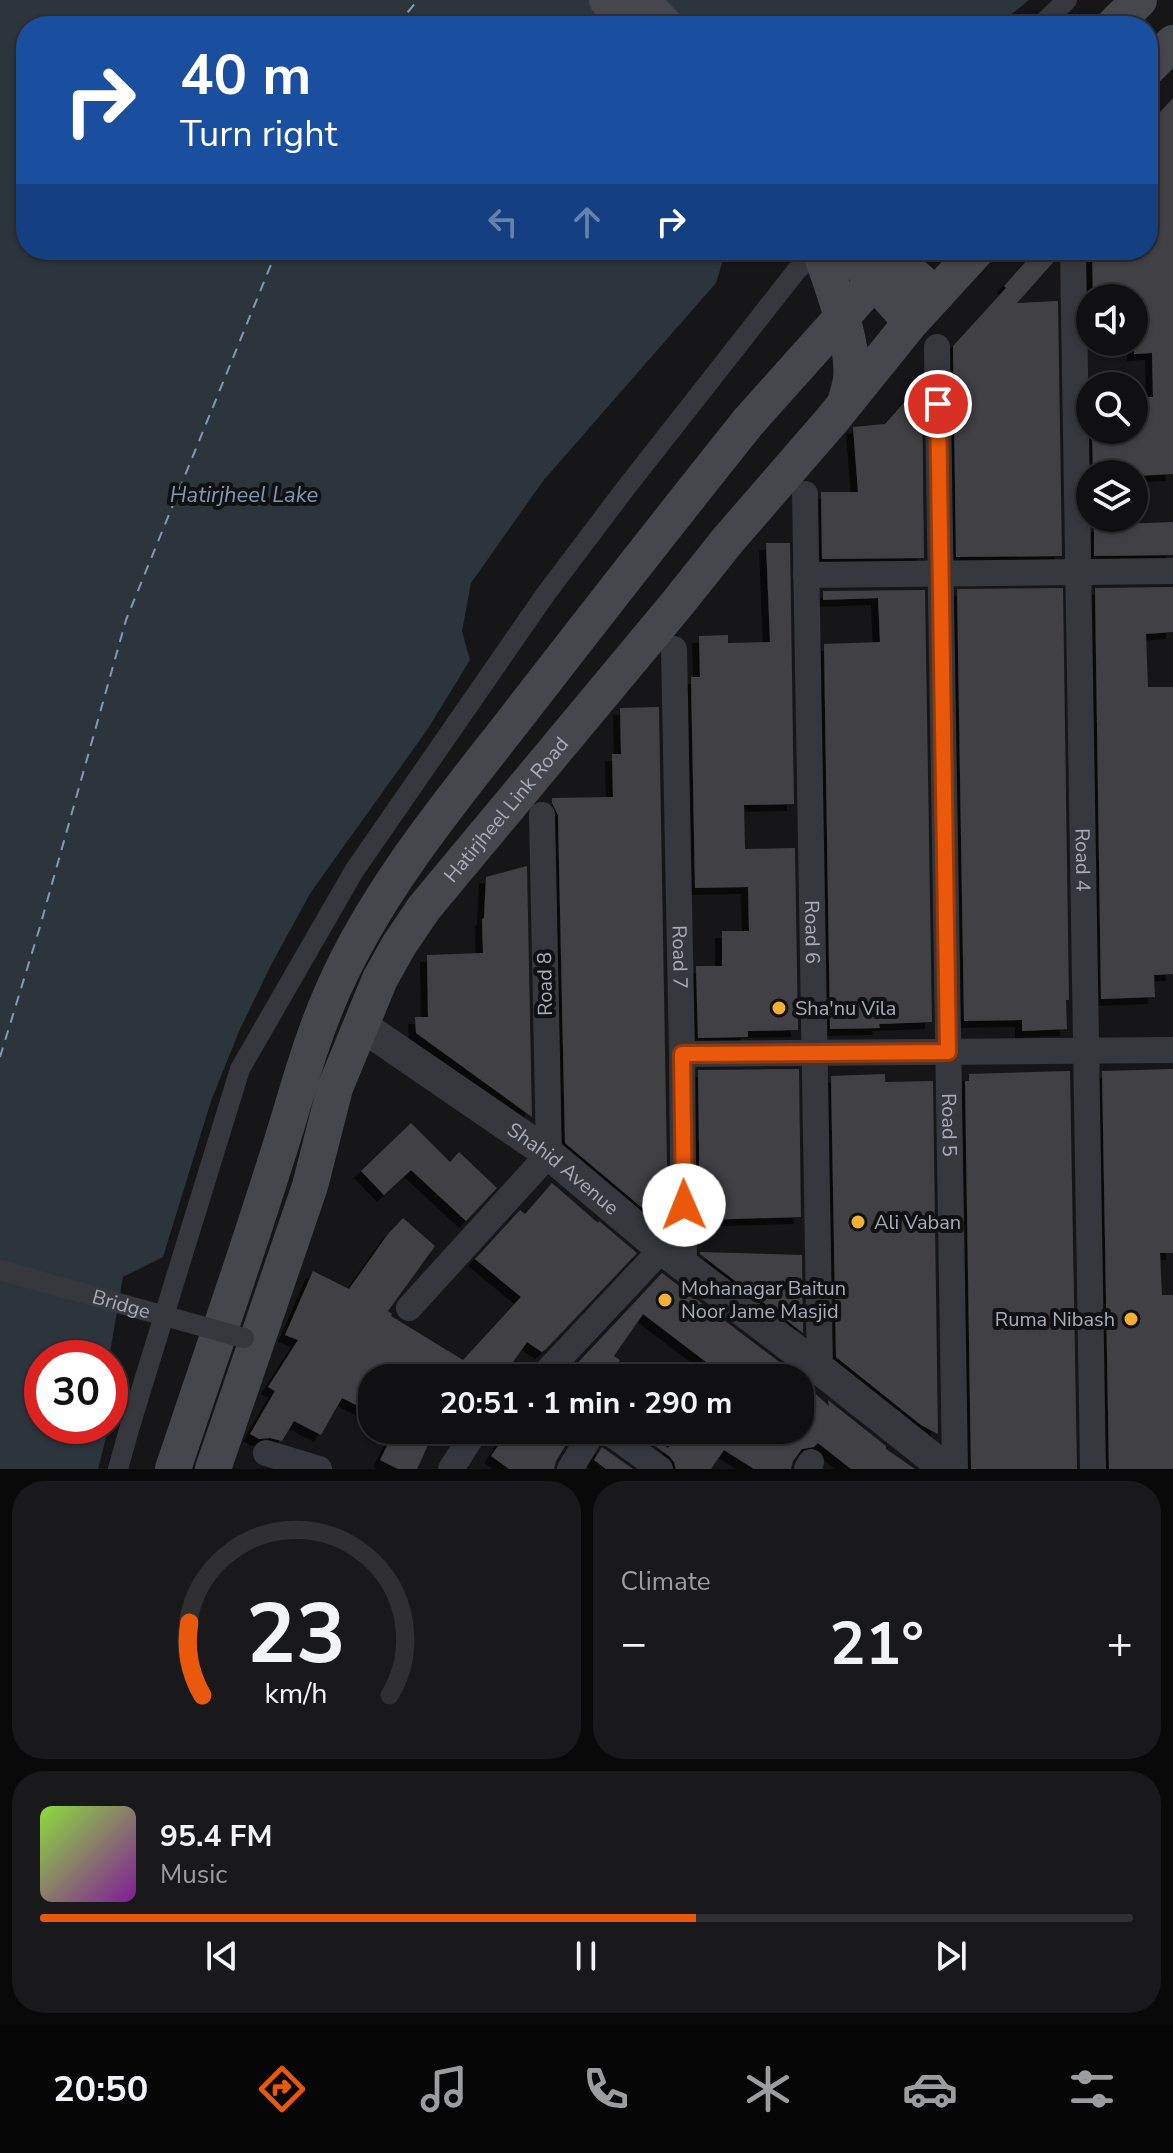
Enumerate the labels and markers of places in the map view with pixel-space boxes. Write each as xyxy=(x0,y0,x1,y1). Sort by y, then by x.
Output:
pin xyxy=(904,370,972,438)
place label: Sha'nu Vila xyxy=(795,995,896,1022)
marker: Sha'nu Vila xyxy=(770,999,788,1017)
place label: Ali Vaban xyxy=(874,1209,961,1236)
marker: Ali Vaban xyxy=(849,1213,867,1231)
place label: Mohanagar Baitun Noor Jame Masjid xyxy=(681,1275,846,1325)
marker: Mohanagar Baitun Noor Jame Masjid xyxy=(656,1291,674,1309)
place label: Ruma Nibash xyxy=(995,1306,1115,1333)
marker: Ruma Nibash xyxy=(1122,1310,1140,1328)

